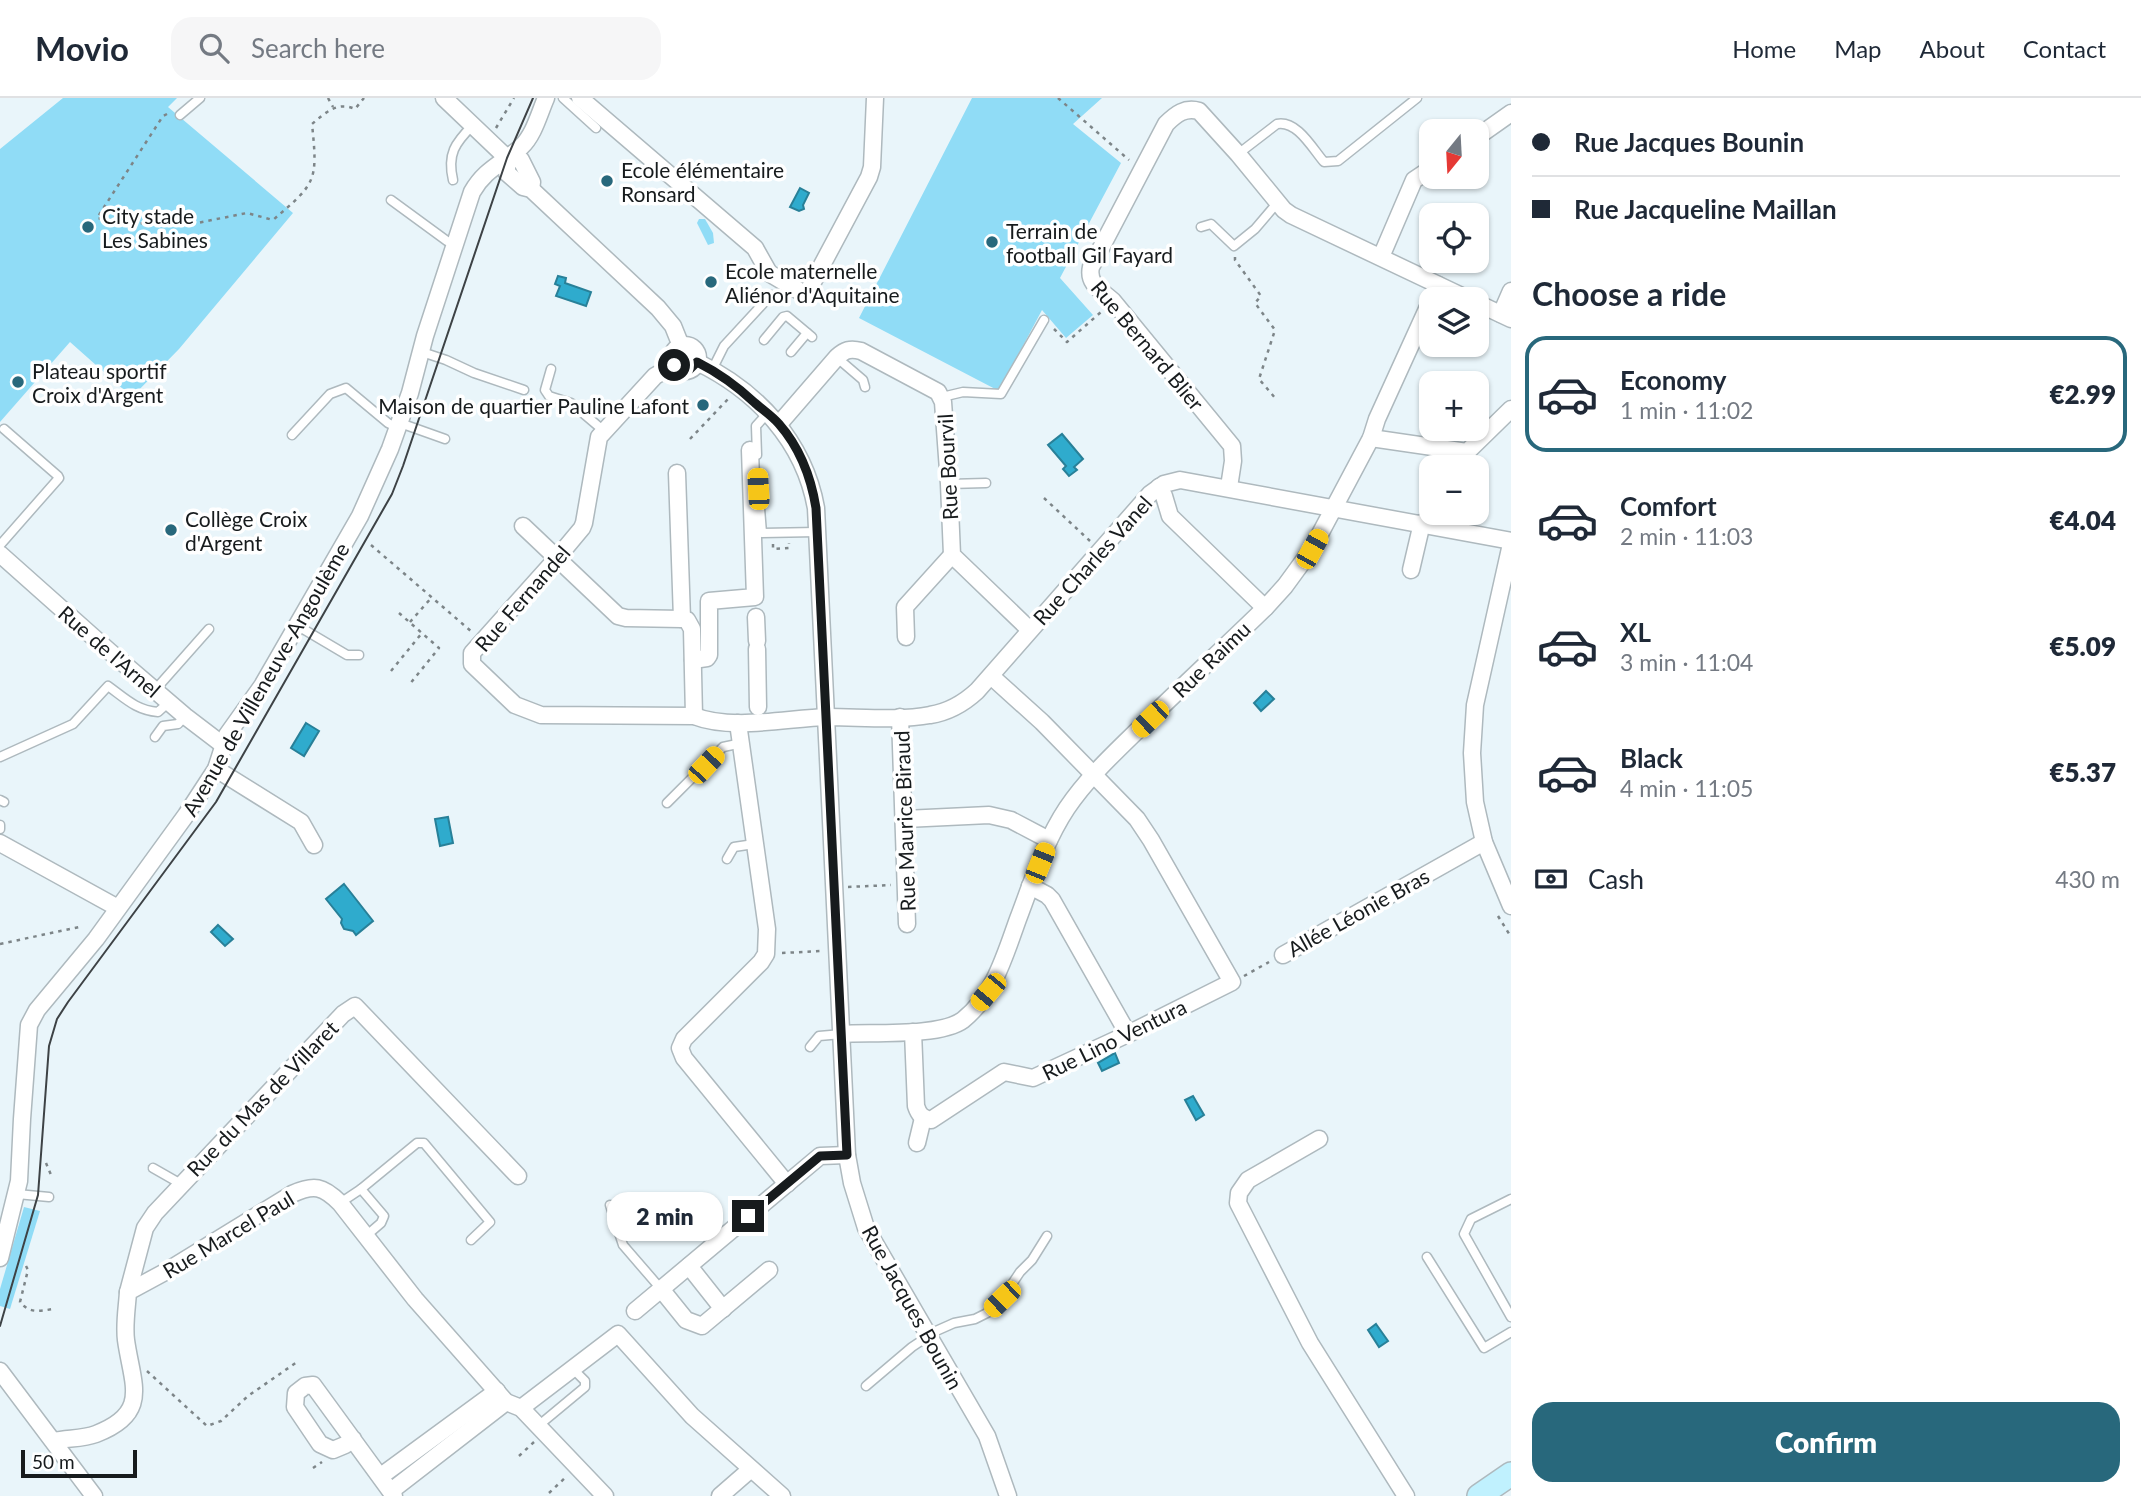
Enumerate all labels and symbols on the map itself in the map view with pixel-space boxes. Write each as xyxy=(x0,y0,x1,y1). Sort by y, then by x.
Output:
north arrow xyxy=(1419,119,1489,189)
place label: Ecole élémentaire Ronsard xyxy=(621,157,784,206)
marker: Ecole élémentaire Ronsard xyxy=(599,173,615,189)
place label: City stade Les Sabines xyxy=(102,203,208,252)
place label: Terrain de football Gil Fayard xyxy=(1006,218,1173,267)
marker: City stade Les Sabines xyxy=(80,219,96,235)
marker: Terrain de football Gil Fayard xyxy=(984,234,1000,250)
place label: Ecole maternelle Aliénor d'Aquitaine xyxy=(725,258,900,307)
marker: Ecole maternelle Aliénor d'Aquitaine xyxy=(703,274,719,290)
street label: Rue Bernard Blier xyxy=(1086,275,1210,415)
route start xyxy=(658,349,690,381)
place label: Plateau sportif Croix d'Argent xyxy=(32,358,167,407)
marker: Plateau sportif Croix d'Argent xyxy=(10,374,26,390)
place label: Maison de quartier Pauline Lafont xyxy=(378,393,689,418)
marker: Maison de quartier Pauline Lafont xyxy=(695,397,711,413)
street label: Rue Bourvil xyxy=(932,413,962,521)
car xyxy=(747,467,770,511)
street label: Rue Charles Vanel xyxy=(1027,490,1157,630)
place label: Collège Croix d'Argent xyxy=(185,506,308,555)
marker: Collège Croix d'Argent xyxy=(163,522,179,538)
car xyxy=(1293,526,1332,572)
street label: Avenue de Villeneuve-Angoulème xyxy=(176,538,354,820)
street label: Rue Fernandel xyxy=(469,540,575,656)
street label: Rue de l'Arnel xyxy=(54,600,166,702)
street label: Rue Raimu xyxy=(1167,616,1255,702)
car xyxy=(1128,697,1173,741)
street label: Rue Maurice Biraud xyxy=(888,730,920,912)
car xyxy=(684,742,729,788)
car xyxy=(1023,840,1058,886)
street label: Allée Léonie Bras xyxy=(1283,863,1433,961)
car xyxy=(967,969,1010,1015)
street label: Rue Lino Ventura xyxy=(1038,993,1190,1085)
street label: Rue du Mas de Villaret xyxy=(181,1015,343,1181)
street label: Rue Marcel Paul xyxy=(158,1185,298,1283)
callout: 2 min xyxy=(608,1192,724,1240)
route end xyxy=(732,1200,764,1232)
street label: Rue Jacques Bounin xyxy=(858,1221,968,1393)
car xyxy=(980,1277,1025,1321)
scale bar xyxy=(21,1447,136,1479)

